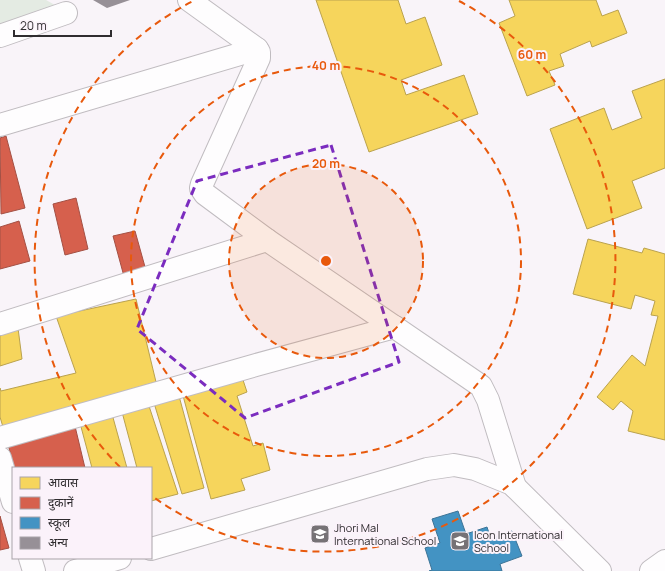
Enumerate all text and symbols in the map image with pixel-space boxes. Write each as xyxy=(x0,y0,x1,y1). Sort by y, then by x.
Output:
scale bar xyxy=(14,12,111,38)
text: 20 m xyxy=(20,17,47,34)
text: 60 m xyxy=(518,46,546,63)
text: 40 m xyxy=(312,57,340,74)
text: 20 m xyxy=(312,155,340,172)
centre of rings xyxy=(319,254,333,268)
legend xyxy=(12,467,152,559)
text: आवास xyxy=(48,474,79,491)
text: दुकानें xyxy=(48,494,74,511)
text: स्कूल xyxy=(48,514,71,531)
place label: Jhori Mal International School xyxy=(334,520,436,548)
school or university icon: Jhori Mal International School xyxy=(309,523,331,545)
place label: Icon International School xyxy=(474,527,563,555)
school or university icon: Icon International School xyxy=(449,530,471,552)
text: अन्य xyxy=(48,534,69,551)

